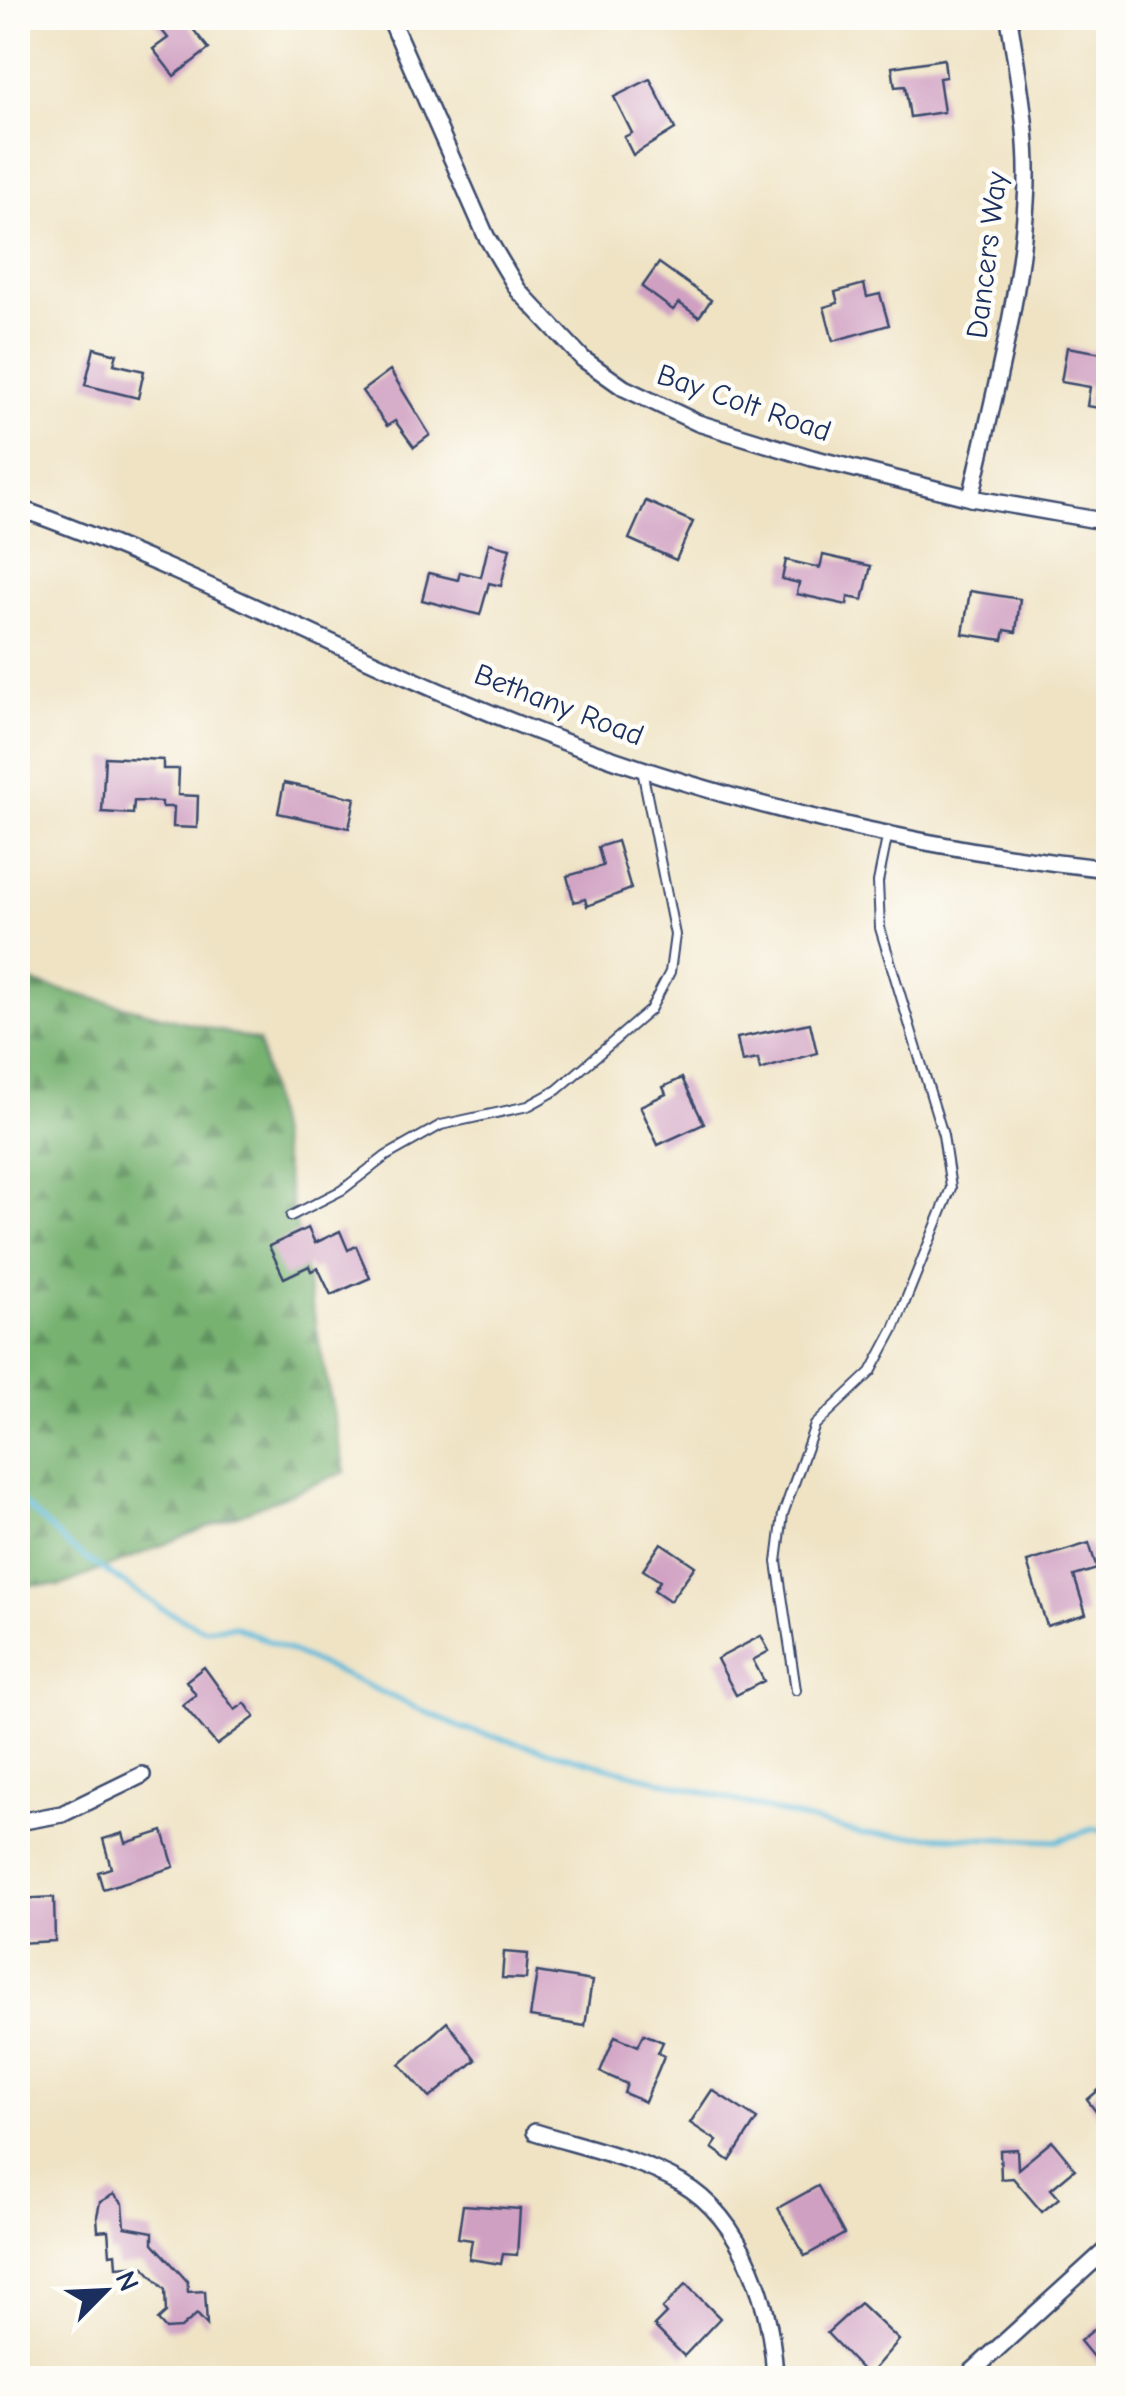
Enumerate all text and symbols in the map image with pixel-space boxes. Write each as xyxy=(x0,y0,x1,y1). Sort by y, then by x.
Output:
street label: Dancers Way xyxy=(959,169,1015,340)
street label: Bay Colt Road xyxy=(652,357,836,449)
street label: Bethany Road xyxy=(469,657,649,753)
north arrow xyxy=(55,2241,155,2341)
text: N xyxy=(109,2266,145,2296)

